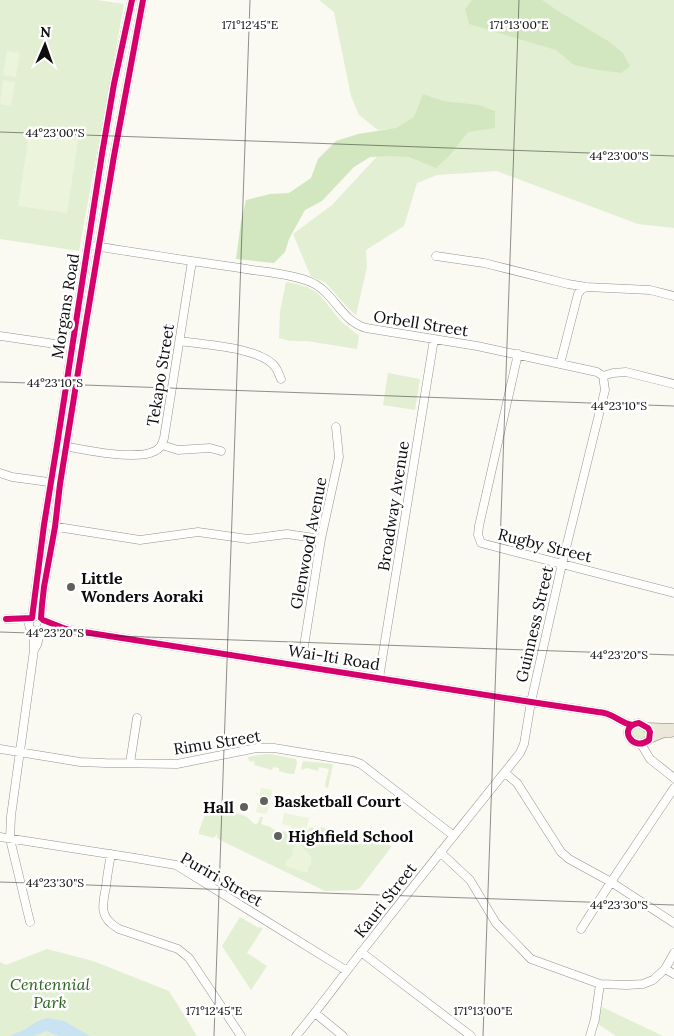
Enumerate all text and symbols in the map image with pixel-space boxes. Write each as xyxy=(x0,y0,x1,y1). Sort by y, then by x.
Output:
text: 171°12'45"E xyxy=(222,17,278,32)
text: 171°13'00"E xyxy=(489,17,549,32)
north arrow xyxy=(20,20,70,70)
text: N xyxy=(40,23,51,41)
text: 44°23'00"S xyxy=(25,125,85,140)
text: 44°23'00"S xyxy=(589,148,649,163)
street label: Morgans Road xyxy=(47,251,83,360)
street label: Orbell Street xyxy=(372,306,471,340)
street label: Tekapo Street xyxy=(142,322,178,428)
text: 44°23'10"S xyxy=(27,375,83,390)
text: 44°23'10"S xyxy=(591,398,647,413)
street label: Broadway Avenue xyxy=(373,439,413,572)
street label: Glenwood Avenue xyxy=(285,475,331,611)
street label: Rugby Street xyxy=(496,524,595,567)
street label: Guinness Street xyxy=(511,563,557,684)
place label: Little Wonders Aoraki xyxy=(81,568,203,606)
marker: Little Wonders Aoraki xyxy=(65,581,77,593)
text: 44°23'20"S xyxy=(26,625,84,640)
street label: Wai-Iti Road xyxy=(287,640,382,674)
text: 44°23'20"S xyxy=(590,647,648,662)
street label: Rimu Street xyxy=(172,725,263,759)
place label: Basketball Court xyxy=(274,791,401,811)
marker: Basketball Court xyxy=(258,795,270,807)
place label: Hall xyxy=(203,797,234,817)
marker: Hall xyxy=(238,801,250,813)
place label: Highfield School xyxy=(288,826,414,846)
marker: Highfield School xyxy=(272,830,284,842)
street label: Puriri Street xyxy=(177,847,267,911)
street label: Kauri Street xyxy=(350,858,421,941)
text: 44°23'30"S xyxy=(26,875,84,890)
text: 44°23'30"S xyxy=(590,897,648,912)
park label: Centennial Park xyxy=(10,974,90,1012)
text: 171°12'45"E xyxy=(186,1003,242,1018)
text: 171°13'00"E xyxy=(453,1003,513,1018)

